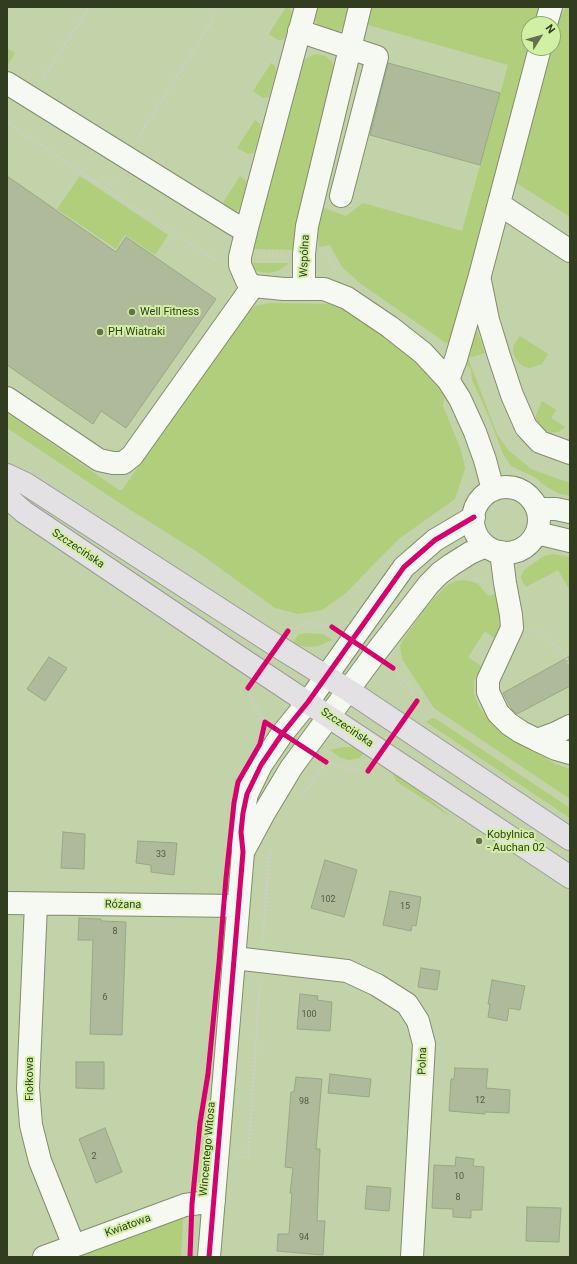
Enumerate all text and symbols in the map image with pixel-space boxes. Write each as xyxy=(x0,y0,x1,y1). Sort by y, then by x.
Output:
north arrow xyxy=(521,16,561,56)
text: N xyxy=(543,22,558,36)
street label: Wspólna xyxy=(297,234,313,278)
place label: Well Fitness xyxy=(140,305,199,319)
marker: Well Fitness xyxy=(127,307,137,317)
place label: PH Wiatraki xyxy=(108,325,165,339)
marker: PH Wiatraki xyxy=(95,327,105,337)
street label: Szczecińska xyxy=(49,527,107,571)
street label: Szczecińska xyxy=(318,706,376,750)
place label: Kobylnica - Auchan 02 xyxy=(487,828,545,854)
marker: Kobylnica - Auchan 02 xyxy=(474,836,484,846)
house number: 33 xyxy=(156,850,166,860)
house number: 102 xyxy=(320,895,336,905)
street label: Różana xyxy=(105,898,141,912)
house number: 15 xyxy=(400,902,410,912)
house number: 8 xyxy=(112,927,118,937)
house number: 6 xyxy=(102,993,108,1003)
house number: 100 xyxy=(301,1010,317,1020)
street label: Polna xyxy=(416,1047,430,1075)
street label: Fiołkowa xyxy=(23,1057,37,1101)
house number: 12 xyxy=(475,1096,485,1106)
house number: 98 xyxy=(299,1097,309,1107)
street label: Wincentego Witosa xyxy=(197,1101,219,1197)
house number: 2 xyxy=(91,1152,97,1162)
house number: 10 xyxy=(454,1172,464,1182)
house number: 8 xyxy=(455,1193,461,1203)
street label: Kwiatowa xyxy=(103,1212,153,1240)
house number: 94 xyxy=(299,1233,309,1243)

